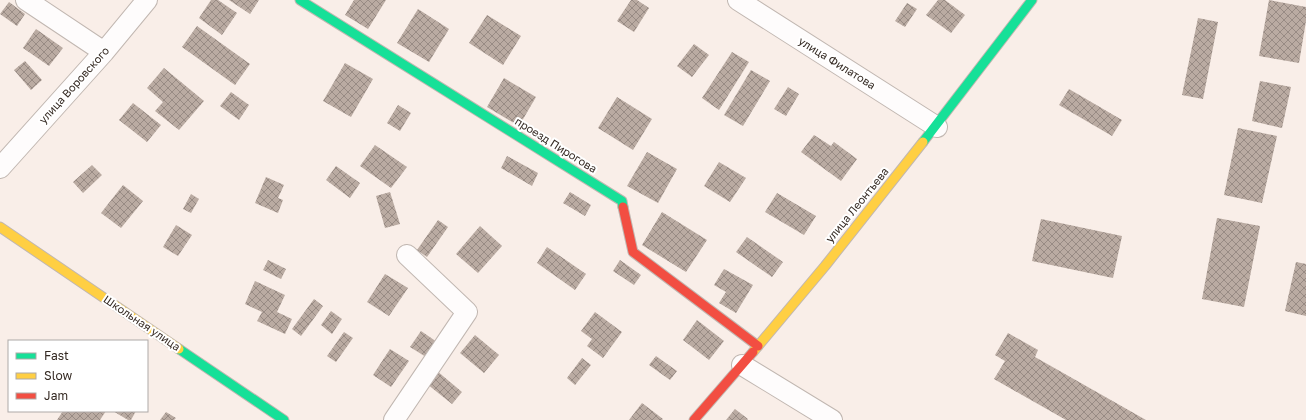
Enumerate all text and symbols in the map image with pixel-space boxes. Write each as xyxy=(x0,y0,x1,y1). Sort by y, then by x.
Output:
street label: улица Филатова xyxy=(797,34,878,91)
street label: улица Воровского xyxy=(36,43,112,126)
street label: проезд Пирогова xyxy=(513,114,600,175)
street label: улица Леонтьева xyxy=(822,165,891,245)
street label: Школьная улица xyxy=(101,292,183,353)
legend xyxy=(8,340,148,412)
text: Fast xyxy=(44,348,69,363)
text: Slow xyxy=(44,368,72,383)
text: Jam xyxy=(44,388,68,403)

